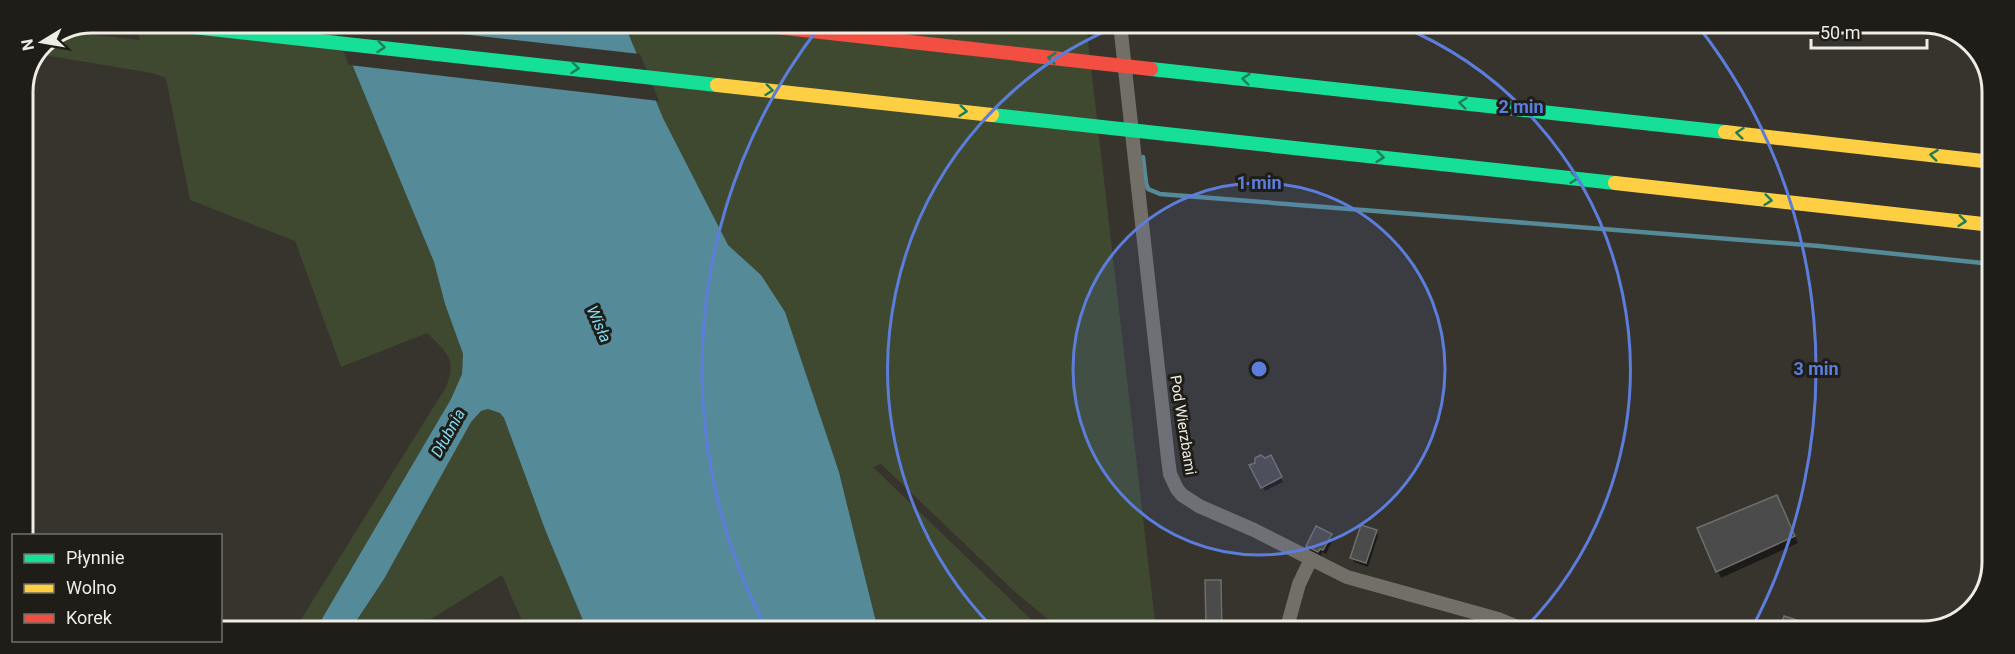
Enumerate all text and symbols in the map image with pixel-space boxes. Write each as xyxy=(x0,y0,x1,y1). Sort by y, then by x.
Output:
north arrow xyxy=(12,12,72,72)
scale bar xyxy=(1811,12,1926,50)
text: 50 m xyxy=(1820,22,1860,43)
text: N xyxy=(17,37,38,52)
one-way arrow xyxy=(377,40,386,53)
one-way arrow xyxy=(1047,52,1056,65)
one-way arrow xyxy=(571,62,580,74)
one-way arrow xyxy=(1241,73,1250,86)
one-way arrow xyxy=(765,83,774,96)
text: 2 min xyxy=(1498,96,1544,117)
one-way arrow xyxy=(1458,97,1467,110)
one-way arrow xyxy=(958,104,968,117)
one-way arrow xyxy=(1736,127,1745,140)
one-way arrow xyxy=(1929,149,1938,162)
one-way arrow xyxy=(1376,150,1385,163)
text: 1 min xyxy=(1236,172,1282,193)
one-way arrow xyxy=(1570,172,1579,184)
one-way arrow xyxy=(1763,193,1773,206)
one-way arrow xyxy=(1957,214,1966,227)
water label: Wisła xyxy=(583,303,615,345)
text: 3 min xyxy=(1793,358,1839,379)
centre of rings xyxy=(1249,359,1269,379)
street label: Pod Wierzbami xyxy=(1166,374,1200,476)
water label: Dłubnia xyxy=(427,405,469,461)
legend xyxy=(12,534,222,642)
text: Płynnie xyxy=(66,547,125,568)
text: Wolno xyxy=(66,577,117,598)
text: Korek xyxy=(66,607,113,628)

